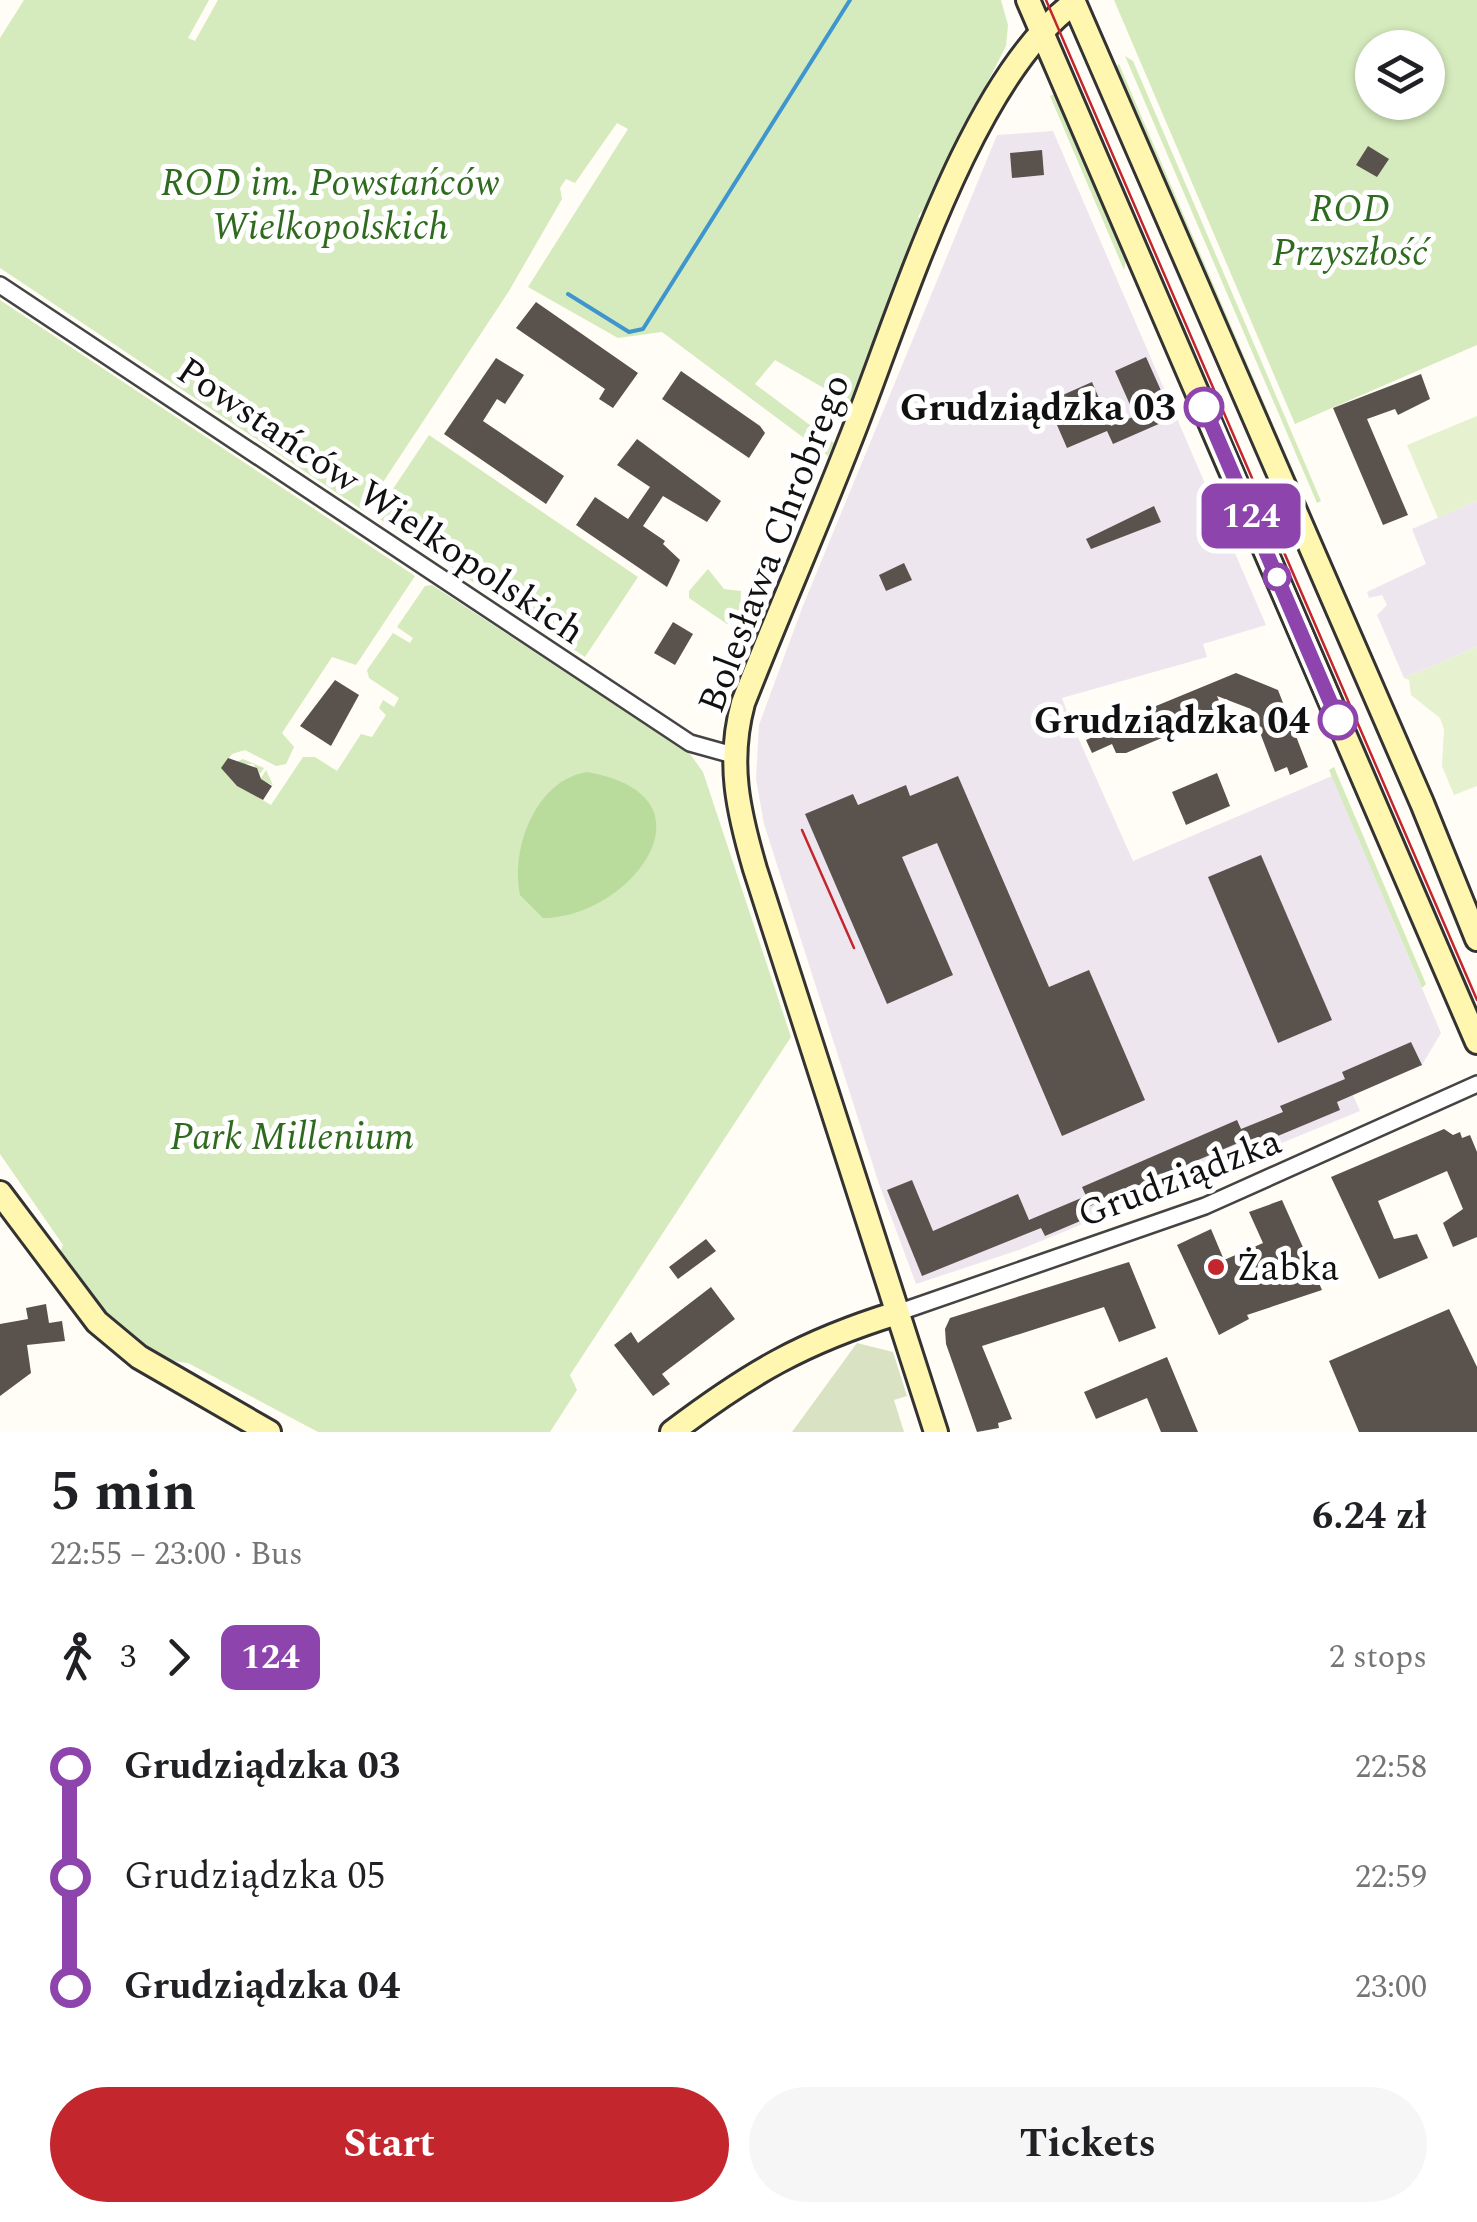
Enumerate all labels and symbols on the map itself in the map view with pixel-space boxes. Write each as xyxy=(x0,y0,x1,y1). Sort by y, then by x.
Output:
park label: ROD im. Powstańców Wielkopolskich xyxy=(161,155,499,257)
park label: ROD Przyszłość xyxy=(1272,181,1432,283)
street label: Powstańców Wielkopolskich xyxy=(164,343,596,660)
street label: Bolesława Chrobrego xyxy=(683,366,866,722)
place label: Grudziądzka 03 xyxy=(900,380,1176,438)
marker: Grudziądzka 03 xyxy=(1185,388,1223,426)
line badge: 124 xyxy=(1194,484,1308,548)
unlabelled marker xyxy=(1264,564,1290,590)
place label: Grudziądzka 04 xyxy=(1034,693,1310,751)
marker: Grudziądzka 04 xyxy=(1319,701,1357,739)
park label: Park Millenium xyxy=(170,1109,414,1167)
street label: Grudziądzka xyxy=(1069,1113,1290,1244)
place label: Żabka xyxy=(1236,1240,1340,1298)
marker: Żabka xyxy=(1205,1256,1227,1278)

